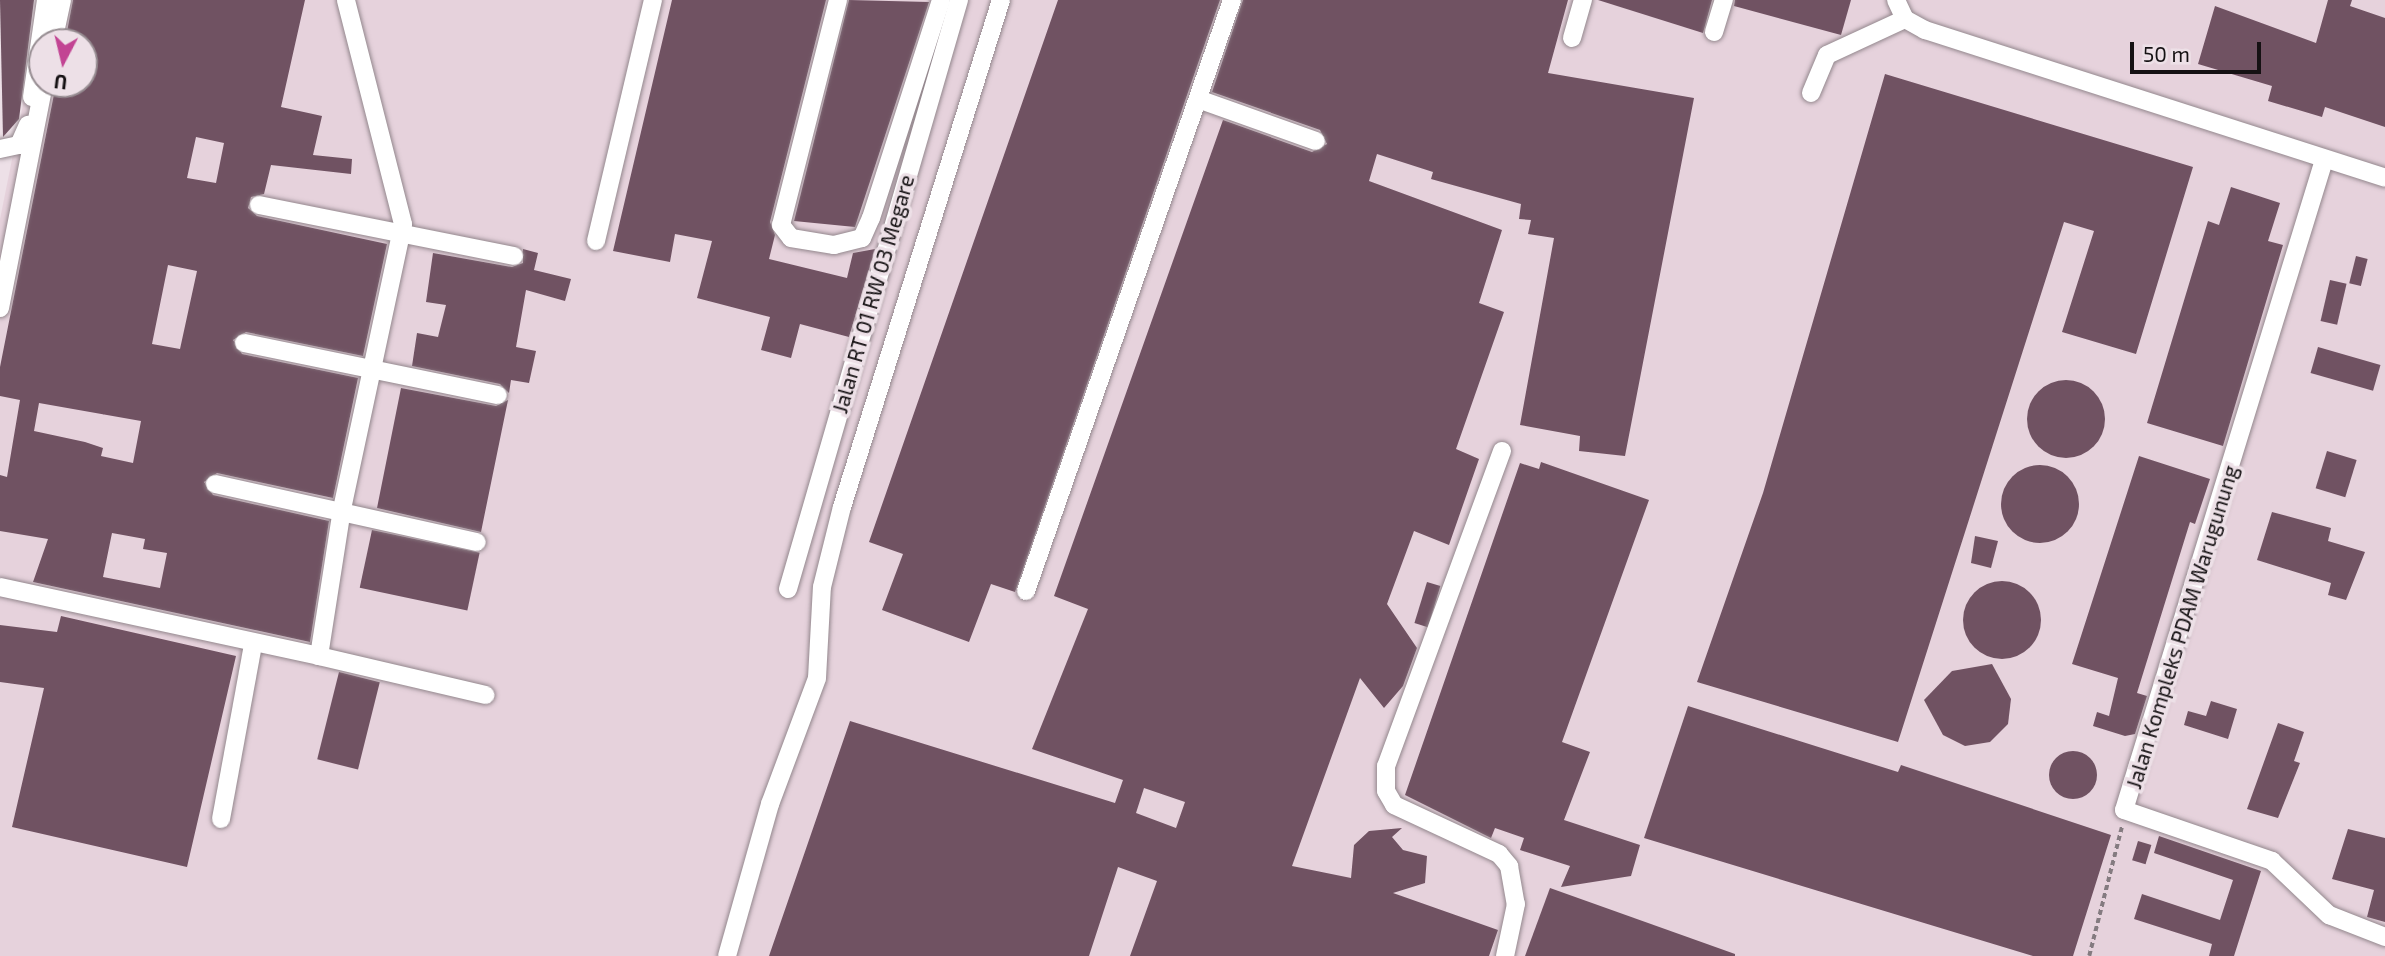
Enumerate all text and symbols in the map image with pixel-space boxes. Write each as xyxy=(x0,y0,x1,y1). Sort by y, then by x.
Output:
north arrow xyxy=(28,28,98,98)
scale bar xyxy=(2133,28,2264,72)
text: 50 m xyxy=(2143,41,2190,66)
text: U xyxy=(53,70,69,95)
street label: Jalan RT 01 RW 03 Megare xyxy=(827,172,919,416)
street label: Jalan Kompleks PDAM Warugunung xyxy=(2121,462,2243,792)

